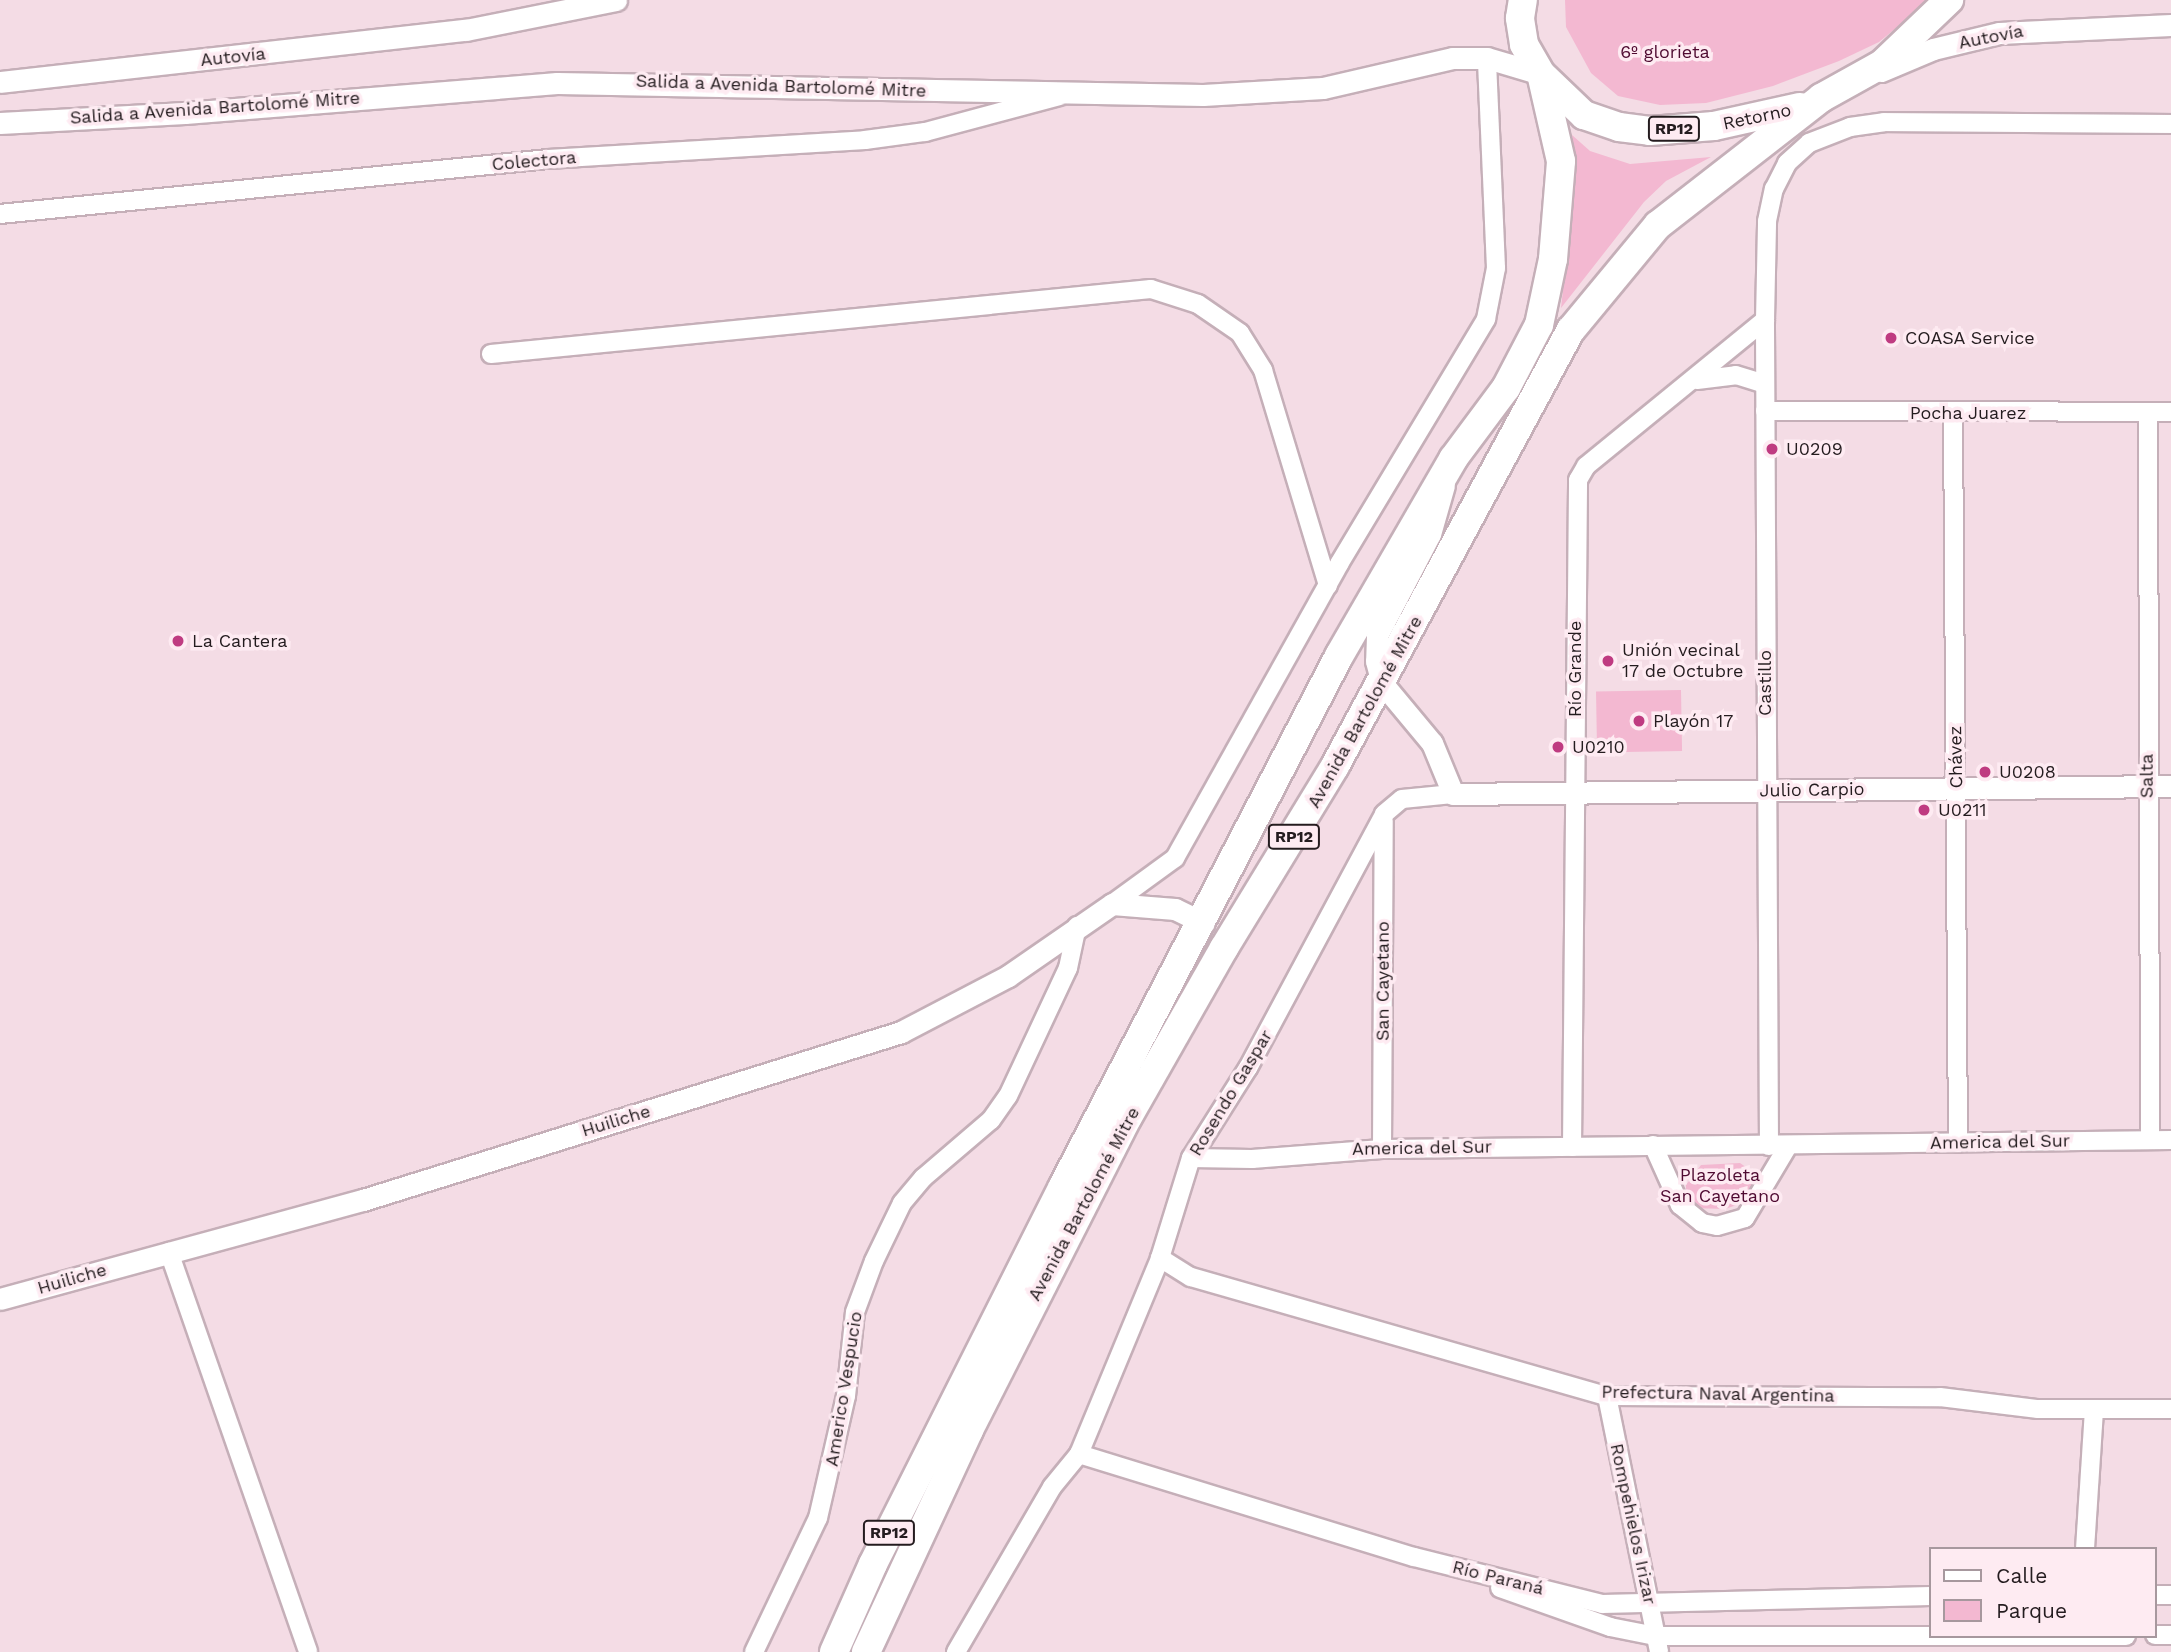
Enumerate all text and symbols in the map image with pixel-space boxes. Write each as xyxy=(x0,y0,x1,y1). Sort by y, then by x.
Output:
street label: Autovía xyxy=(1957,20,2025,54)
park label: 6º glorieta xyxy=(1620,41,1710,63)
street label: Autovía xyxy=(199,43,267,71)
street label: Salida a Avenida Bartolomé Mitre xyxy=(634,70,928,102)
street label: Salida a Avenida Bartolomé Mitre xyxy=(68,87,362,129)
street label: Retorno xyxy=(1721,99,1793,135)
road number: RP12 xyxy=(1648,116,1700,141)
street label: Colectora xyxy=(491,147,577,175)
place label: COASA Service xyxy=(1905,327,2035,349)
marker: COASA Service xyxy=(1883,330,1899,346)
street label: Pocha Juarez xyxy=(1909,402,2027,424)
place label: U0209 xyxy=(1786,438,1843,460)
marker: U0209 xyxy=(1764,441,1780,457)
street label: Avenida Bartolomé Mitre xyxy=(1303,612,1427,812)
street label: Río Grande xyxy=(1564,621,1586,717)
place label: La Cantera xyxy=(192,630,288,652)
marker: La Cantera xyxy=(170,633,186,649)
place label: Unión vecinal 17 de Octubre xyxy=(1622,640,1744,682)
street label: Castillo xyxy=(1754,650,1776,716)
marker: Unión vecinal 17 de Octubre xyxy=(1600,653,1616,669)
place label: Playón 17 xyxy=(1653,710,1734,732)
marker: Playón 17 xyxy=(1631,713,1647,729)
street label: Chávez xyxy=(1945,725,1967,789)
place label: U0210 xyxy=(1572,736,1625,758)
marker: U0210 xyxy=(1550,739,1566,755)
street label: Salta xyxy=(2136,754,2158,798)
place label: U0208 xyxy=(1999,761,2056,783)
marker: U0208 xyxy=(1977,764,1993,780)
street label: Julio Carpio xyxy=(1759,778,1865,802)
place label: U0211 xyxy=(1938,799,1986,821)
marker: U0211 xyxy=(1916,802,1932,818)
road number: RP12 xyxy=(1268,824,1320,850)
street label: San Cayetano xyxy=(1372,921,1394,1041)
street label: Rosendo Gaspar xyxy=(1185,1026,1277,1160)
street label: Huiliche xyxy=(579,1100,653,1142)
street label: Avenida Bartolomé Mitre xyxy=(1024,1103,1144,1305)
street label: America del Sur xyxy=(1929,1130,2071,1154)
street label: America del Sur xyxy=(1351,1136,1493,1160)
park label: Plazoleta San Cayetano xyxy=(1660,1165,1780,1208)
street label: Huiliche xyxy=(35,1259,109,1299)
street label: Americo Vespucio xyxy=(821,1310,867,1468)
street label: Prefectura Naval Argentina xyxy=(1600,1381,1836,1407)
street label: Rompehielos Irizar xyxy=(1605,1442,1661,1606)
road number: RP12 xyxy=(863,1520,915,1546)
legend xyxy=(1930,1547,2157,1638)
street label: Río Paraná xyxy=(1450,1556,1546,1600)
text: Calle xyxy=(1996,1563,2047,1588)
text: Parque xyxy=(1996,1598,2067,1623)

